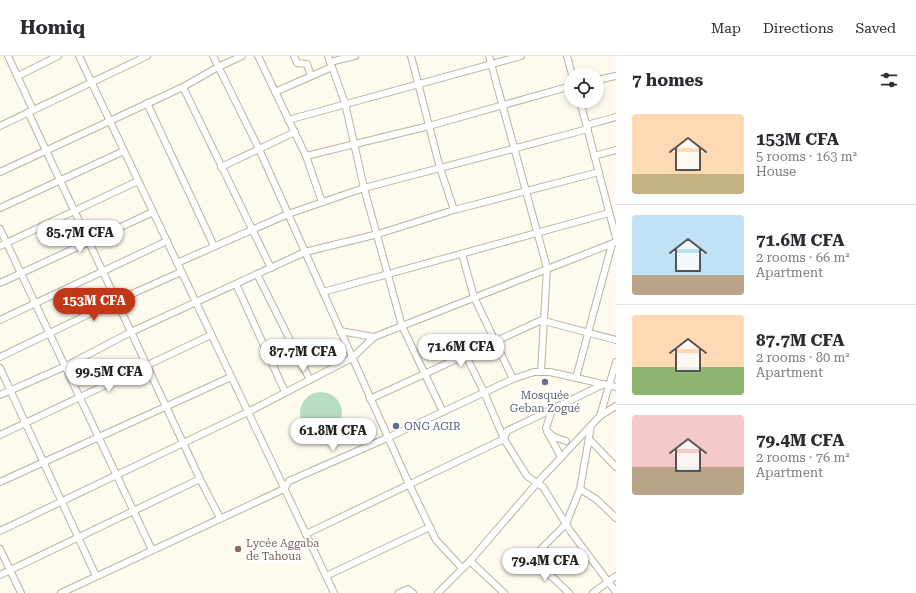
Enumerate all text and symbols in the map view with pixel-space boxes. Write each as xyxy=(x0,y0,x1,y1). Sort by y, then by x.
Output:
text: Homiq xyxy=(20,16,85,39)
text: Map xyxy=(711,20,741,36)
text: Directions xyxy=(763,20,833,36)
text: Saved xyxy=(855,20,896,36)
map controls xyxy=(564,68,604,108)
button: locate xyxy=(564,68,604,108)
icon: filters xyxy=(878,69,900,91)
text: 7 homes xyxy=(632,70,703,90)
text: 153M CFA xyxy=(756,129,839,149)
icon: home xyxy=(664,130,712,178)
text: 5 rooms · 163 m² xyxy=(756,149,857,164)
text: House xyxy=(756,164,796,179)
pin: 85.7M CFA xyxy=(34,220,126,254)
text: 85.7M CFA xyxy=(46,225,114,240)
text: 71.6M CFA xyxy=(756,230,845,250)
icon: home xyxy=(664,231,712,279)
text: 2 rooms · 66 m² xyxy=(756,250,850,265)
text: Apartment xyxy=(756,265,823,280)
pin: 153M CFA xyxy=(53,288,135,322)
text: 153M CFA xyxy=(62,293,126,308)
text: 87.7M CFA xyxy=(756,330,845,350)
icon: home xyxy=(664,331,712,379)
pin: 71.6M CFA xyxy=(415,334,507,368)
pin: 87.7M CFA xyxy=(257,339,349,373)
text: 71.6M CFA xyxy=(427,339,495,354)
text: 87.7M CFA xyxy=(269,344,337,359)
text: 2 rooms · 80 m² xyxy=(756,350,850,365)
pin: 99.5M CFA xyxy=(63,359,155,393)
text: 99.5M CFA xyxy=(75,364,143,379)
text: Apartment xyxy=(756,365,823,380)
marker: Mosquée Geban Zogué xyxy=(540,377,550,387)
place label: Mosquée Geban Zogué xyxy=(510,389,580,415)
pin: 61.8M CFA xyxy=(287,418,379,452)
place label: ONG AGIR xyxy=(404,420,461,433)
marker: ONG AGIR xyxy=(391,421,401,431)
text: 61.8M CFA xyxy=(299,423,367,438)
text: 79.4M CFA xyxy=(756,430,845,450)
icon: home xyxy=(664,431,712,479)
text: 2 rooms · 76 m² xyxy=(756,450,850,465)
text: Apartment xyxy=(756,465,823,480)
place label: Lycée Aggaba de Tahoua xyxy=(246,537,319,563)
marker: Lycée Aggaba de Tahoua xyxy=(233,544,243,554)
pin: 79.4M CFA xyxy=(499,548,591,582)
text: 79.4M CFA xyxy=(511,553,579,568)

